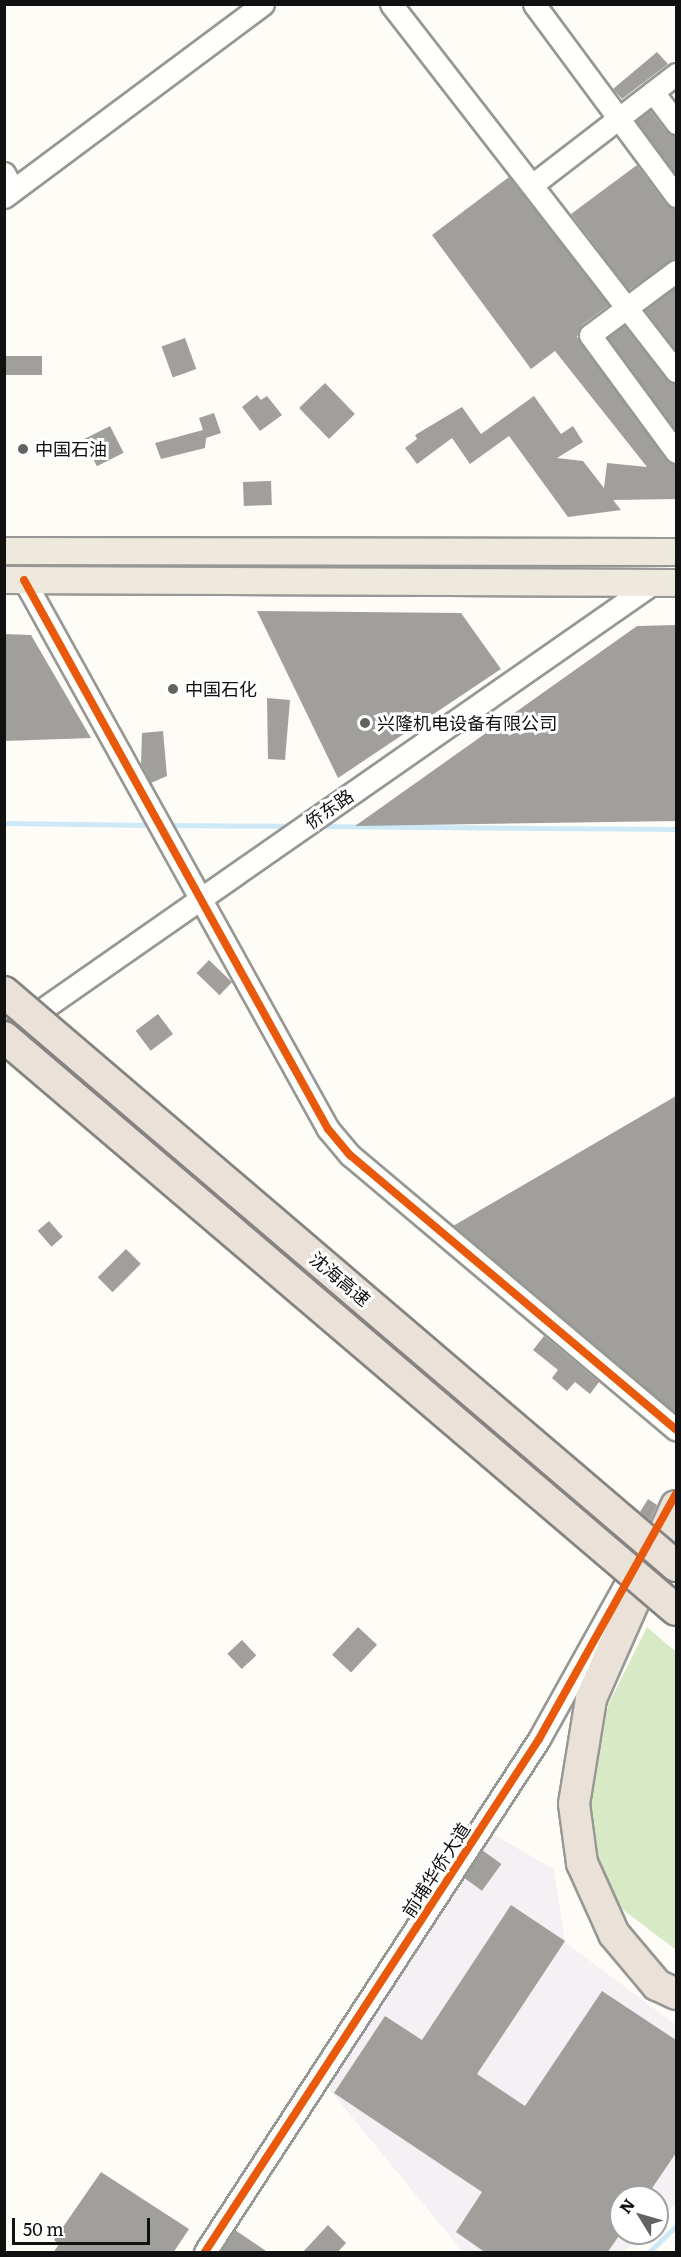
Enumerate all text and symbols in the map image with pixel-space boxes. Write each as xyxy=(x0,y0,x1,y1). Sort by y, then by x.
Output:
place label: 中国石油 xyxy=(35,438,107,460)
marker: 中国石油 xyxy=(16,442,30,456)
place label: 中国石化 xyxy=(185,678,257,700)
marker: 中国石化 xyxy=(166,682,180,696)
place label: 兴隆机电设备有限公司 xyxy=(377,712,557,734)
marker: 兴隆机电设备有限公司 xyxy=(358,716,372,730)
street label: 侨东路 xyxy=(301,785,357,833)
street label: 沈海高速 xyxy=(305,1248,375,1310)
street label: 前埔华侨大道 xyxy=(398,1819,474,1921)
north arrow xyxy=(609,2185,669,2245)
text: N xyxy=(613,2193,640,2218)
scale bar xyxy=(15,2206,153,2244)
text: 50 m xyxy=(23,2215,64,2242)

